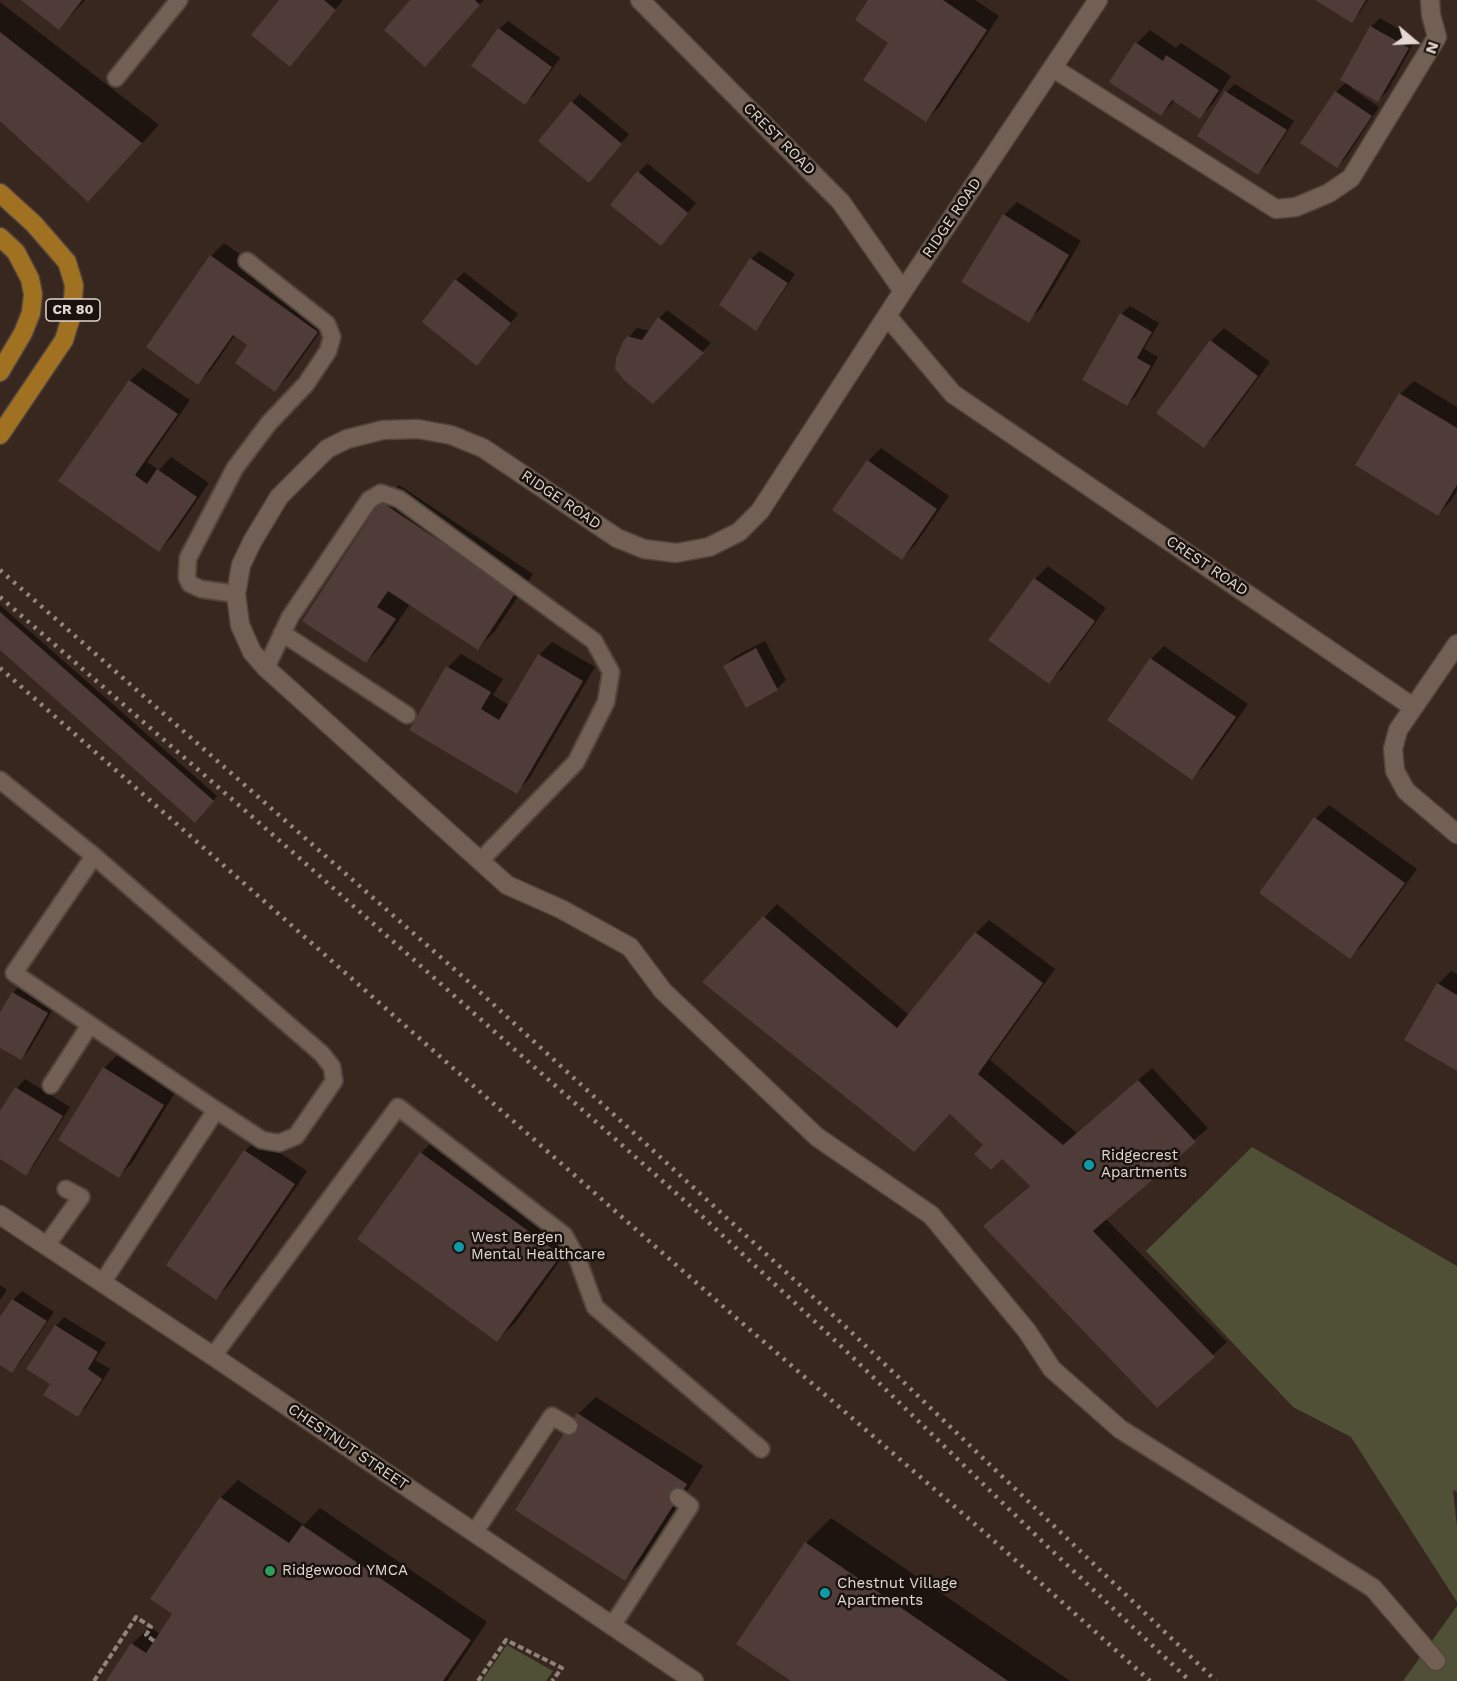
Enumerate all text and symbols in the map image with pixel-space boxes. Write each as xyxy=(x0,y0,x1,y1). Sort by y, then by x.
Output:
north arrow xyxy=(1385,12,1445,72)
text: N xyxy=(1422,39,1443,57)
street label: CREST ROAD xyxy=(739,99,819,179)
street label: RIDGE ROAD xyxy=(919,175,985,261)
road number: CR 80 xyxy=(46,299,100,321)
street label: RIDGE ROAD xyxy=(518,467,604,533)
street label: CREST ROAD xyxy=(1163,532,1251,600)
place label: Ridgecrest Apartments xyxy=(1101,1147,1187,1182)
marker: Ridgecrest Apartments xyxy=(1082,1158,1096,1172)
place label: West Bergen Mental Healthcare xyxy=(471,1229,605,1264)
marker: West Bergen Mental Healthcare xyxy=(452,1240,466,1254)
street label: CHESTNUT STREET xyxy=(284,1400,412,1494)
place label: Ridgewood YMCA xyxy=(282,1562,408,1580)
marker: Ridgewood YMCA xyxy=(263,1564,277,1578)
place label: Chestnut Village Apartments xyxy=(837,1575,957,1610)
marker: Chestnut Village Apartments xyxy=(818,1586,832,1600)

